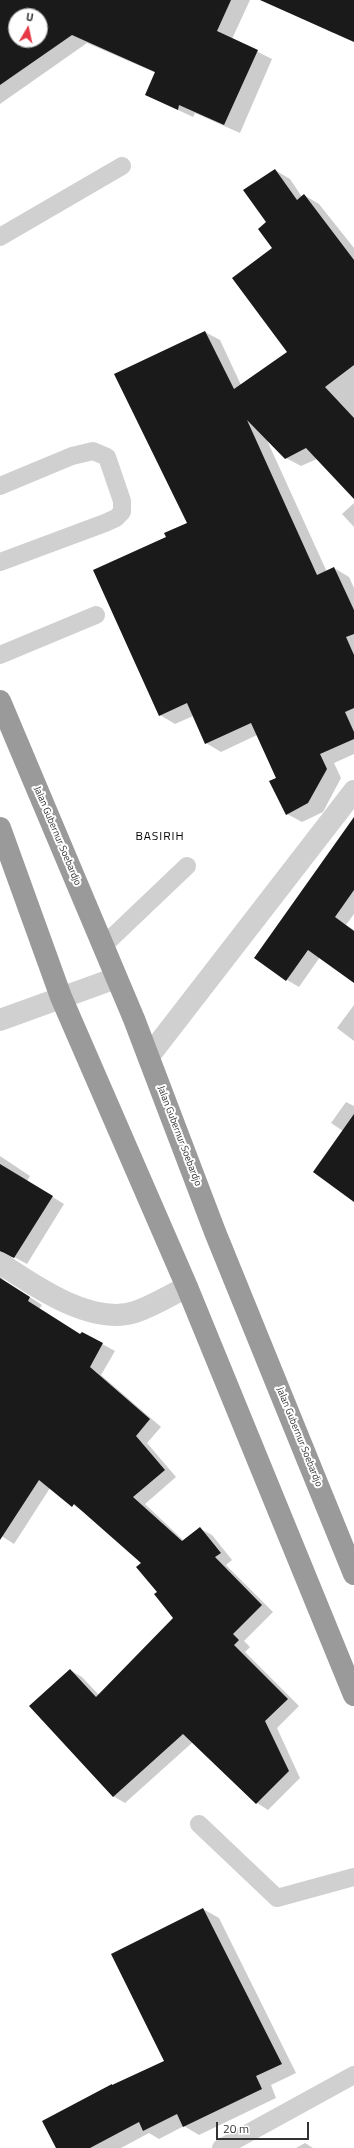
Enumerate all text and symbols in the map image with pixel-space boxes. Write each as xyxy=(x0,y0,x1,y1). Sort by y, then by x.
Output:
north arrow xyxy=(8,8,48,48)
text: U xyxy=(25,9,35,26)
street label: Jalan Gubernur Soebardjo xyxy=(31,785,83,887)
district label: BASIRIH xyxy=(135,830,185,844)
street label: Jalan Gubernur Soebardjo xyxy=(154,1084,204,1188)
street label: Jalan Gubernur Soebardjo xyxy=(273,1385,325,1489)
scale bar xyxy=(218,2114,311,2140)
text: 20 m xyxy=(223,2119,249,2138)

